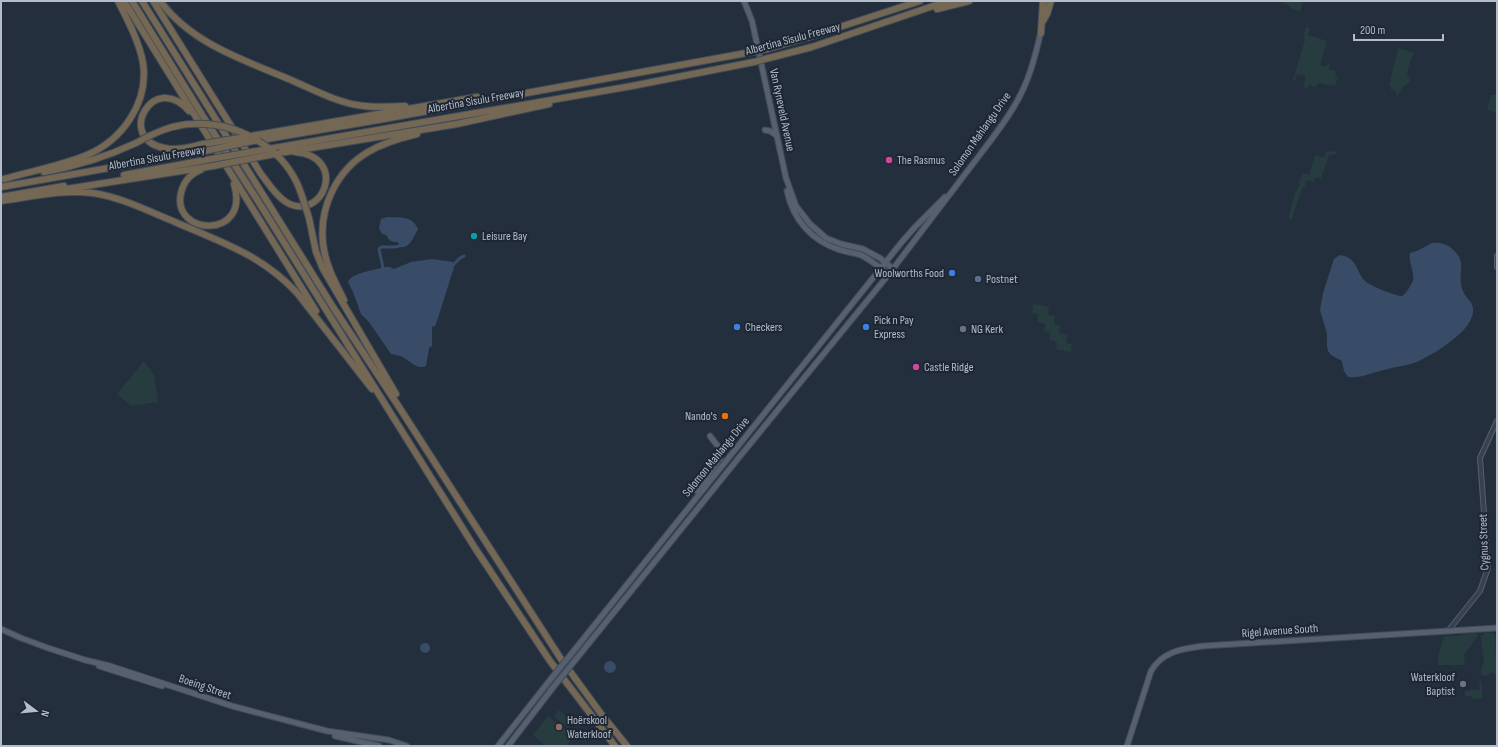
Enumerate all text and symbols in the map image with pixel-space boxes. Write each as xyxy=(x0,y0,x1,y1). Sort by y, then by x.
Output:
scale bar xyxy=(1354,16,1443,42)
street label: Albertina Sisulu Freeway xyxy=(743,19,842,59)
text: 200 m xyxy=(1360,23,1386,38)
street label: Van Ryneveld Avenue xyxy=(766,67,798,153)
street label: Albertina Sisulu Freeway xyxy=(426,85,526,117)
street label: Solomon Mahlangu Drive xyxy=(946,89,1015,179)
street label: Albertina Sisulu Freeway xyxy=(107,142,207,174)
place label: The Rasmus xyxy=(897,153,945,168)
marker: The Rasmus xyxy=(884,155,894,165)
place label: Leisure Bay xyxy=(482,229,528,244)
marker: Leisure Bay xyxy=(469,231,479,241)
place label: Woolworths Food xyxy=(875,266,944,281)
marker: Woolworths Food xyxy=(947,268,957,278)
place label: Postnet xyxy=(986,272,1018,287)
marker: Postnet xyxy=(973,274,983,284)
place label: Pick n Pay Express xyxy=(874,313,914,342)
place label: Checkers xyxy=(745,320,782,335)
marker: Checkers xyxy=(732,322,742,332)
marker: Pick n Pay Express xyxy=(861,322,871,332)
place label: NG Kerk xyxy=(971,322,1004,337)
marker: NG Kerk xyxy=(958,324,968,334)
place label: Castle Ridge xyxy=(924,360,974,375)
marker: Castle Ridge xyxy=(911,362,921,372)
place label: Nando's xyxy=(685,409,717,424)
marker: Nando's xyxy=(720,411,730,421)
street label: Solomon Mahlangu Drive xyxy=(679,414,753,500)
street label: Cygnus Street xyxy=(1476,513,1492,571)
street label: Rigel Avenue South xyxy=(1241,621,1319,641)
place label: Waterkloof Baptist xyxy=(1411,670,1456,699)
street label: Boeing Street xyxy=(177,671,234,703)
marker: Waterkloof Baptist xyxy=(1458,679,1468,689)
north arrow xyxy=(16,691,56,731)
text: N xyxy=(38,709,52,718)
place label: Hoërskool Waterkloof xyxy=(567,713,612,742)
marker: Hoërskool Waterkloof xyxy=(554,722,564,732)

